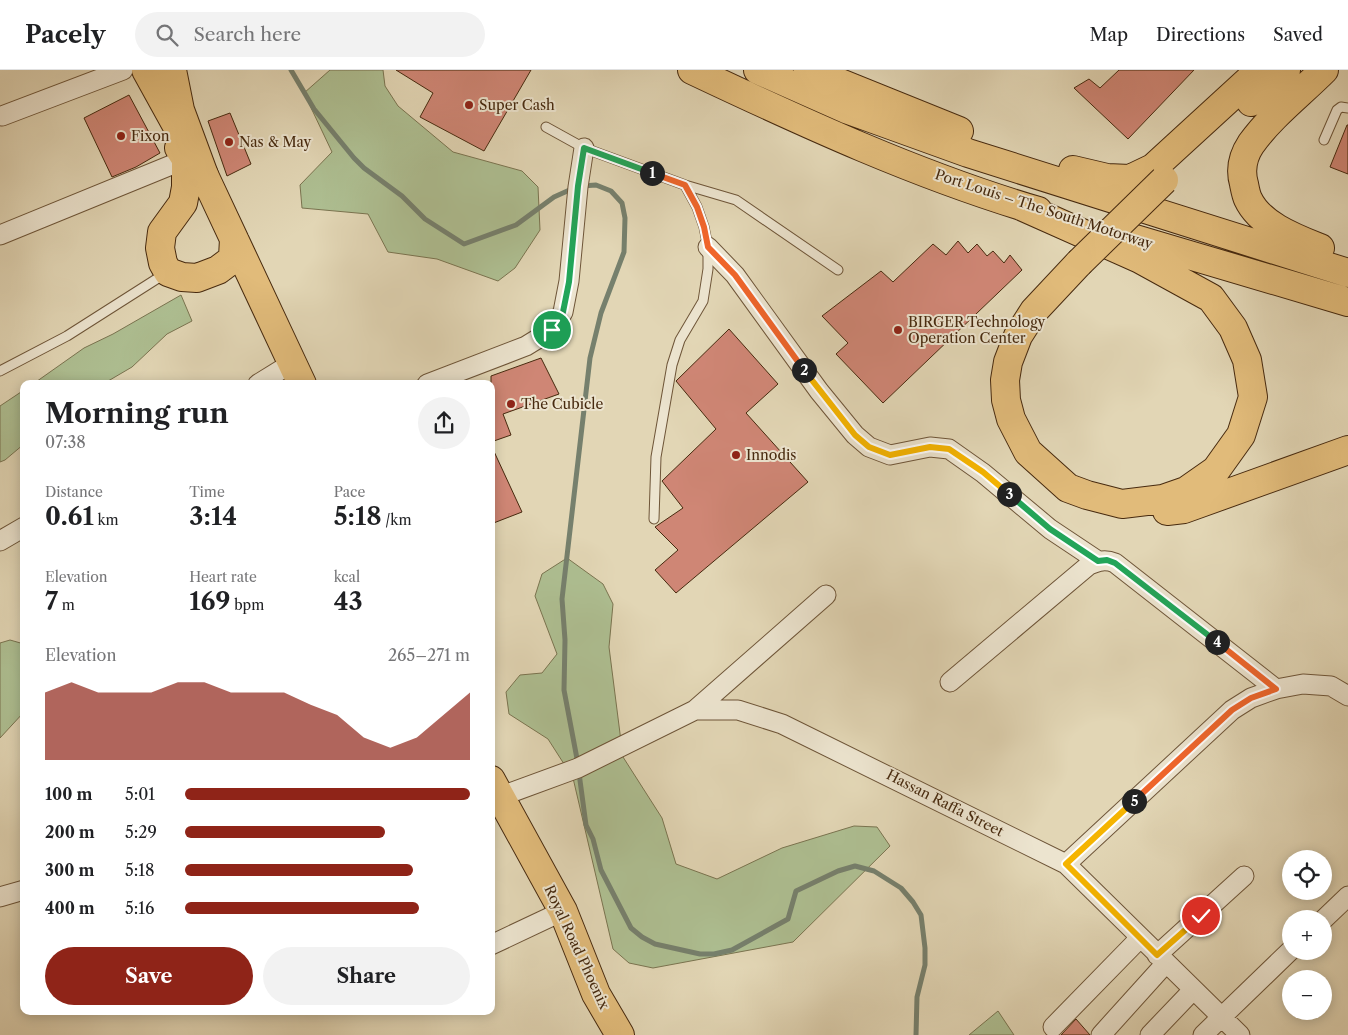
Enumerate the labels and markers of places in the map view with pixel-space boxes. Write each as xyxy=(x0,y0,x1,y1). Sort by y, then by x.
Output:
place label: Super Cash xyxy=(479,96,555,114)
marker: Super Cash xyxy=(463,99,475,111)
place label: Fixon xyxy=(131,127,170,145)
marker: Fixon xyxy=(115,130,127,142)
place label: Nas & May xyxy=(239,133,311,151)
marker: Nas & May xyxy=(223,136,235,148)
pin: 1 xyxy=(640,160,664,186)
pin xyxy=(531,309,573,351)
place label: BIRGER Technology Operation Center xyxy=(908,313,1046,347)
marker: BIRGER Technology Operation Center xyxy=(892,324,904,336)
pin: 2 xyxy=(792,358,816,382)
place label: The Cubicle xyxy=(521,395,603,413)
marker: The Cubicle xyxy=(505,398,517,410)
place label: Innodis xyxy=(746,446,796,464)
marker: Innodis xyxy=(730,449,742,461)
pin: 3 xyxy=(996,482,1022,506)
pin: 4 xyxy=(1204,630,1230,654)
pin: 5 xyxy=(1122,788,1146,814)
pin xyxy=(1180,895,1222,937)

